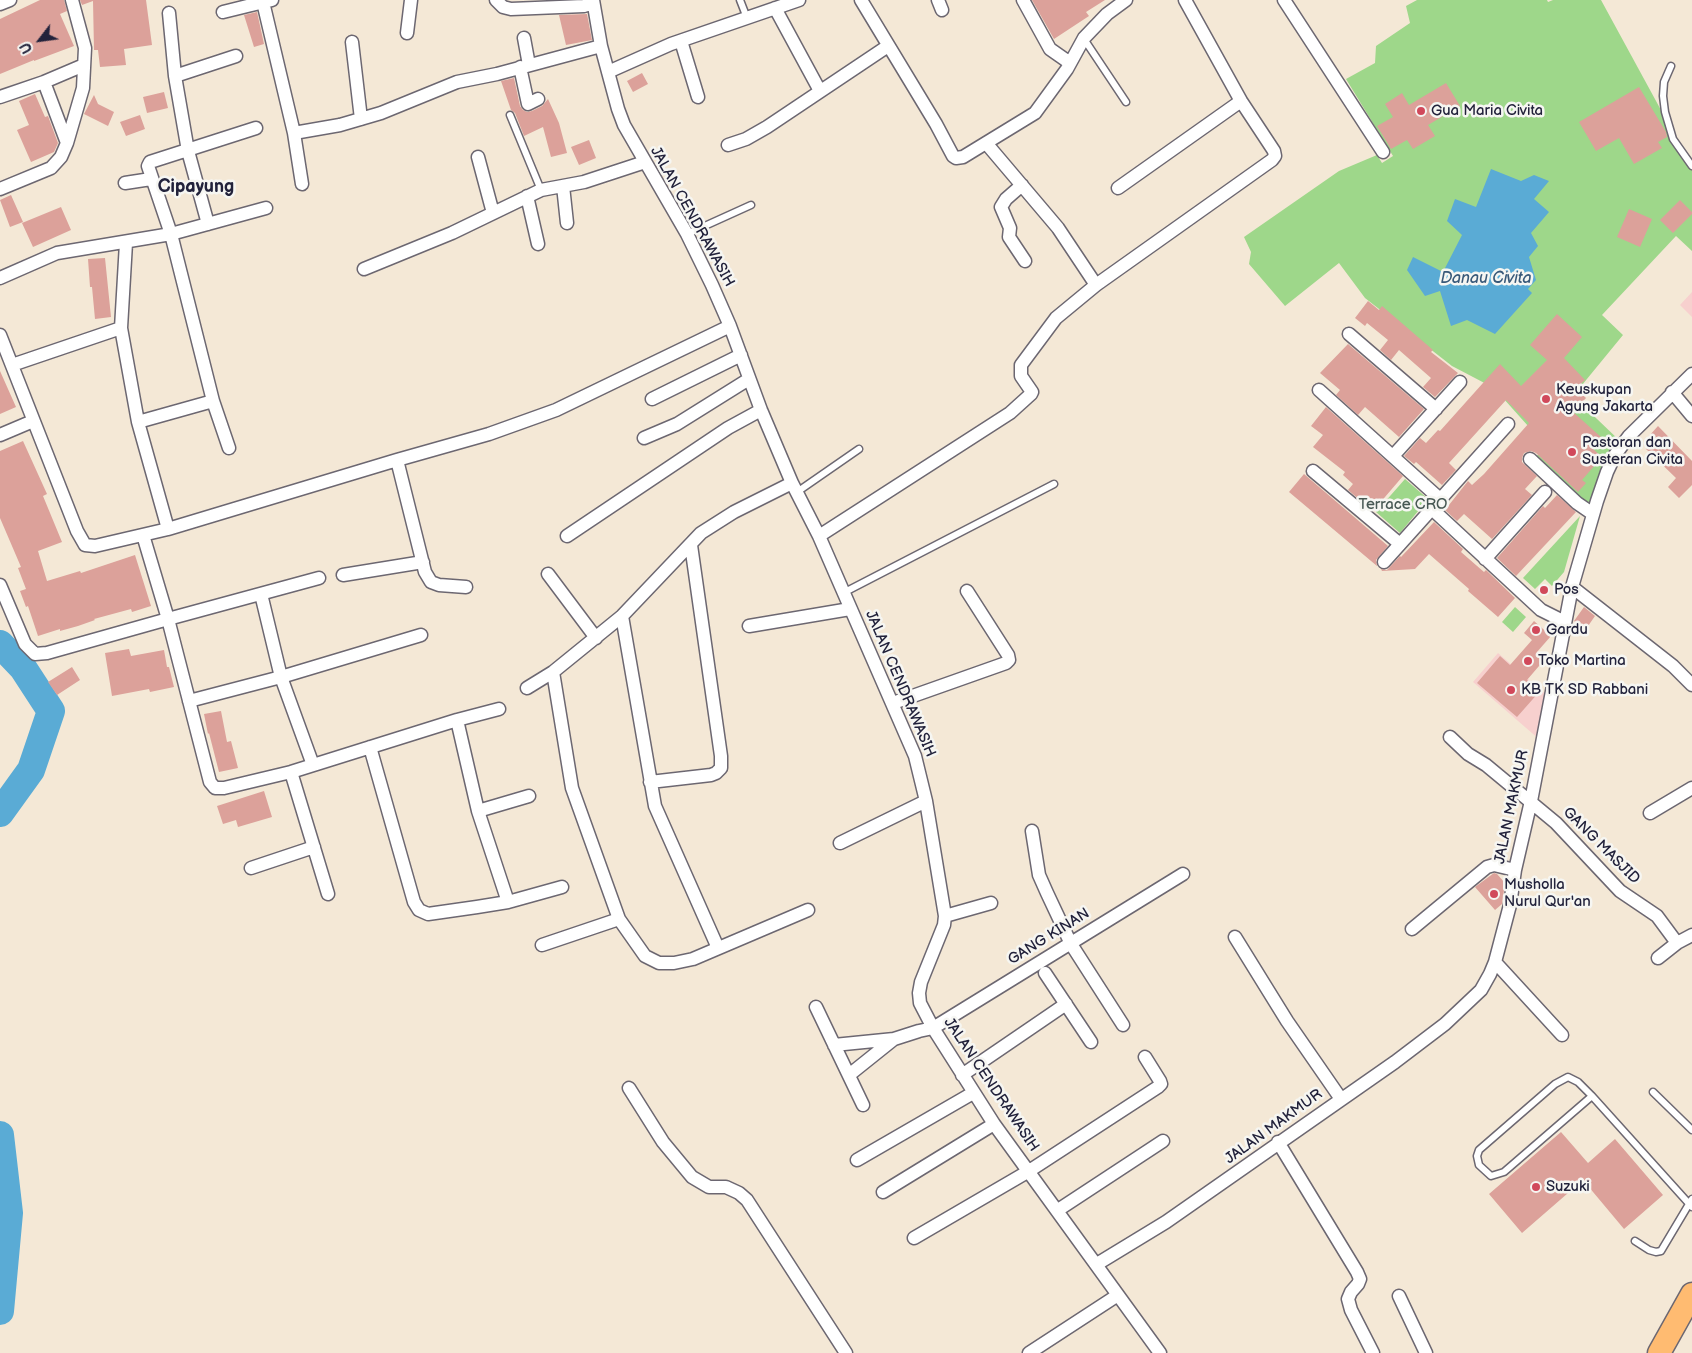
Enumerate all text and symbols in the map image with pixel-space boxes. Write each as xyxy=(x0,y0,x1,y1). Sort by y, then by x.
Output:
north arrow xyxy=(15,15,65,65)
text: U xyxy=(17,39,36,56)
place label: Gua Maria Civita xyxy=(1431,102,1543,120)
marker: Gua Maria Civita xyxy=(1415,105,1427,117)
street label: JALAN CENDRAWASIH xyxy=(646,144,738,290)
district label: Cipayung xyxy=(158,176,234,198)
water label: Danau Civita xyxy=(1441,269,1531,289)
place label: Keuskupan Agung Jakarta xyxy=(1556,381,1653,416)
marker: Keuskupan Agung Jakarta xyxy=(1540,393,1552,405)
place label: Pastoran dan Susteran Civita xyxy=(1582,434,1683,469)
marker: Pastoran dan Susteran Civita xyxy=(1566,446,1578,458)
park label: Terrace CRO xyxy=(1358,496,1448,514)
place label: Pos xyxy=(1554,581,1579,599)
marker: Pos xyxy=(1538,584,1550,596)
street label: JALAN CENDRAWASIH xyxy=(861,608,939,760)
place label: Gardu xyxy=(1546,621,1588,639)
marker: Gardu xyxy=(1530,624,1542,636)
place label: Toko Martina xyxy=(1538,652,1626,670)
marker: Toko Martina xyxy=(1522,655,1534,667)
place label: KB TK SD Rabbani xyxy=(1521,681,1648,699)
marker: KB TK SD Rabbani xyxy=(1505,684,1517,696)
street label: JALAN MAKMUR xyxy=(1491,748,1533,866)
street label: GANG MASJID xyxy=(1559,804,1643,888)
place label: Musholla Nurul Qur'an xyxy=(1504,876,1591,911)
marker: Musholla Nurul Qur'an xyxy=(1488,888,1500,900)
street label: GANG KINAN xyxy=(1005,905,1093,969)
street label: JALAN CENDRAWASIH xyxy=(939,1015,1043,1155)
street label: JALAN MAKMUR xyxy=(1222,1086,1326,1168)
place label: Suzuki xyxy=(1546,1178,1590,1196)
marker: Suzuki xyxy=(1530,1181,1542,1193)

